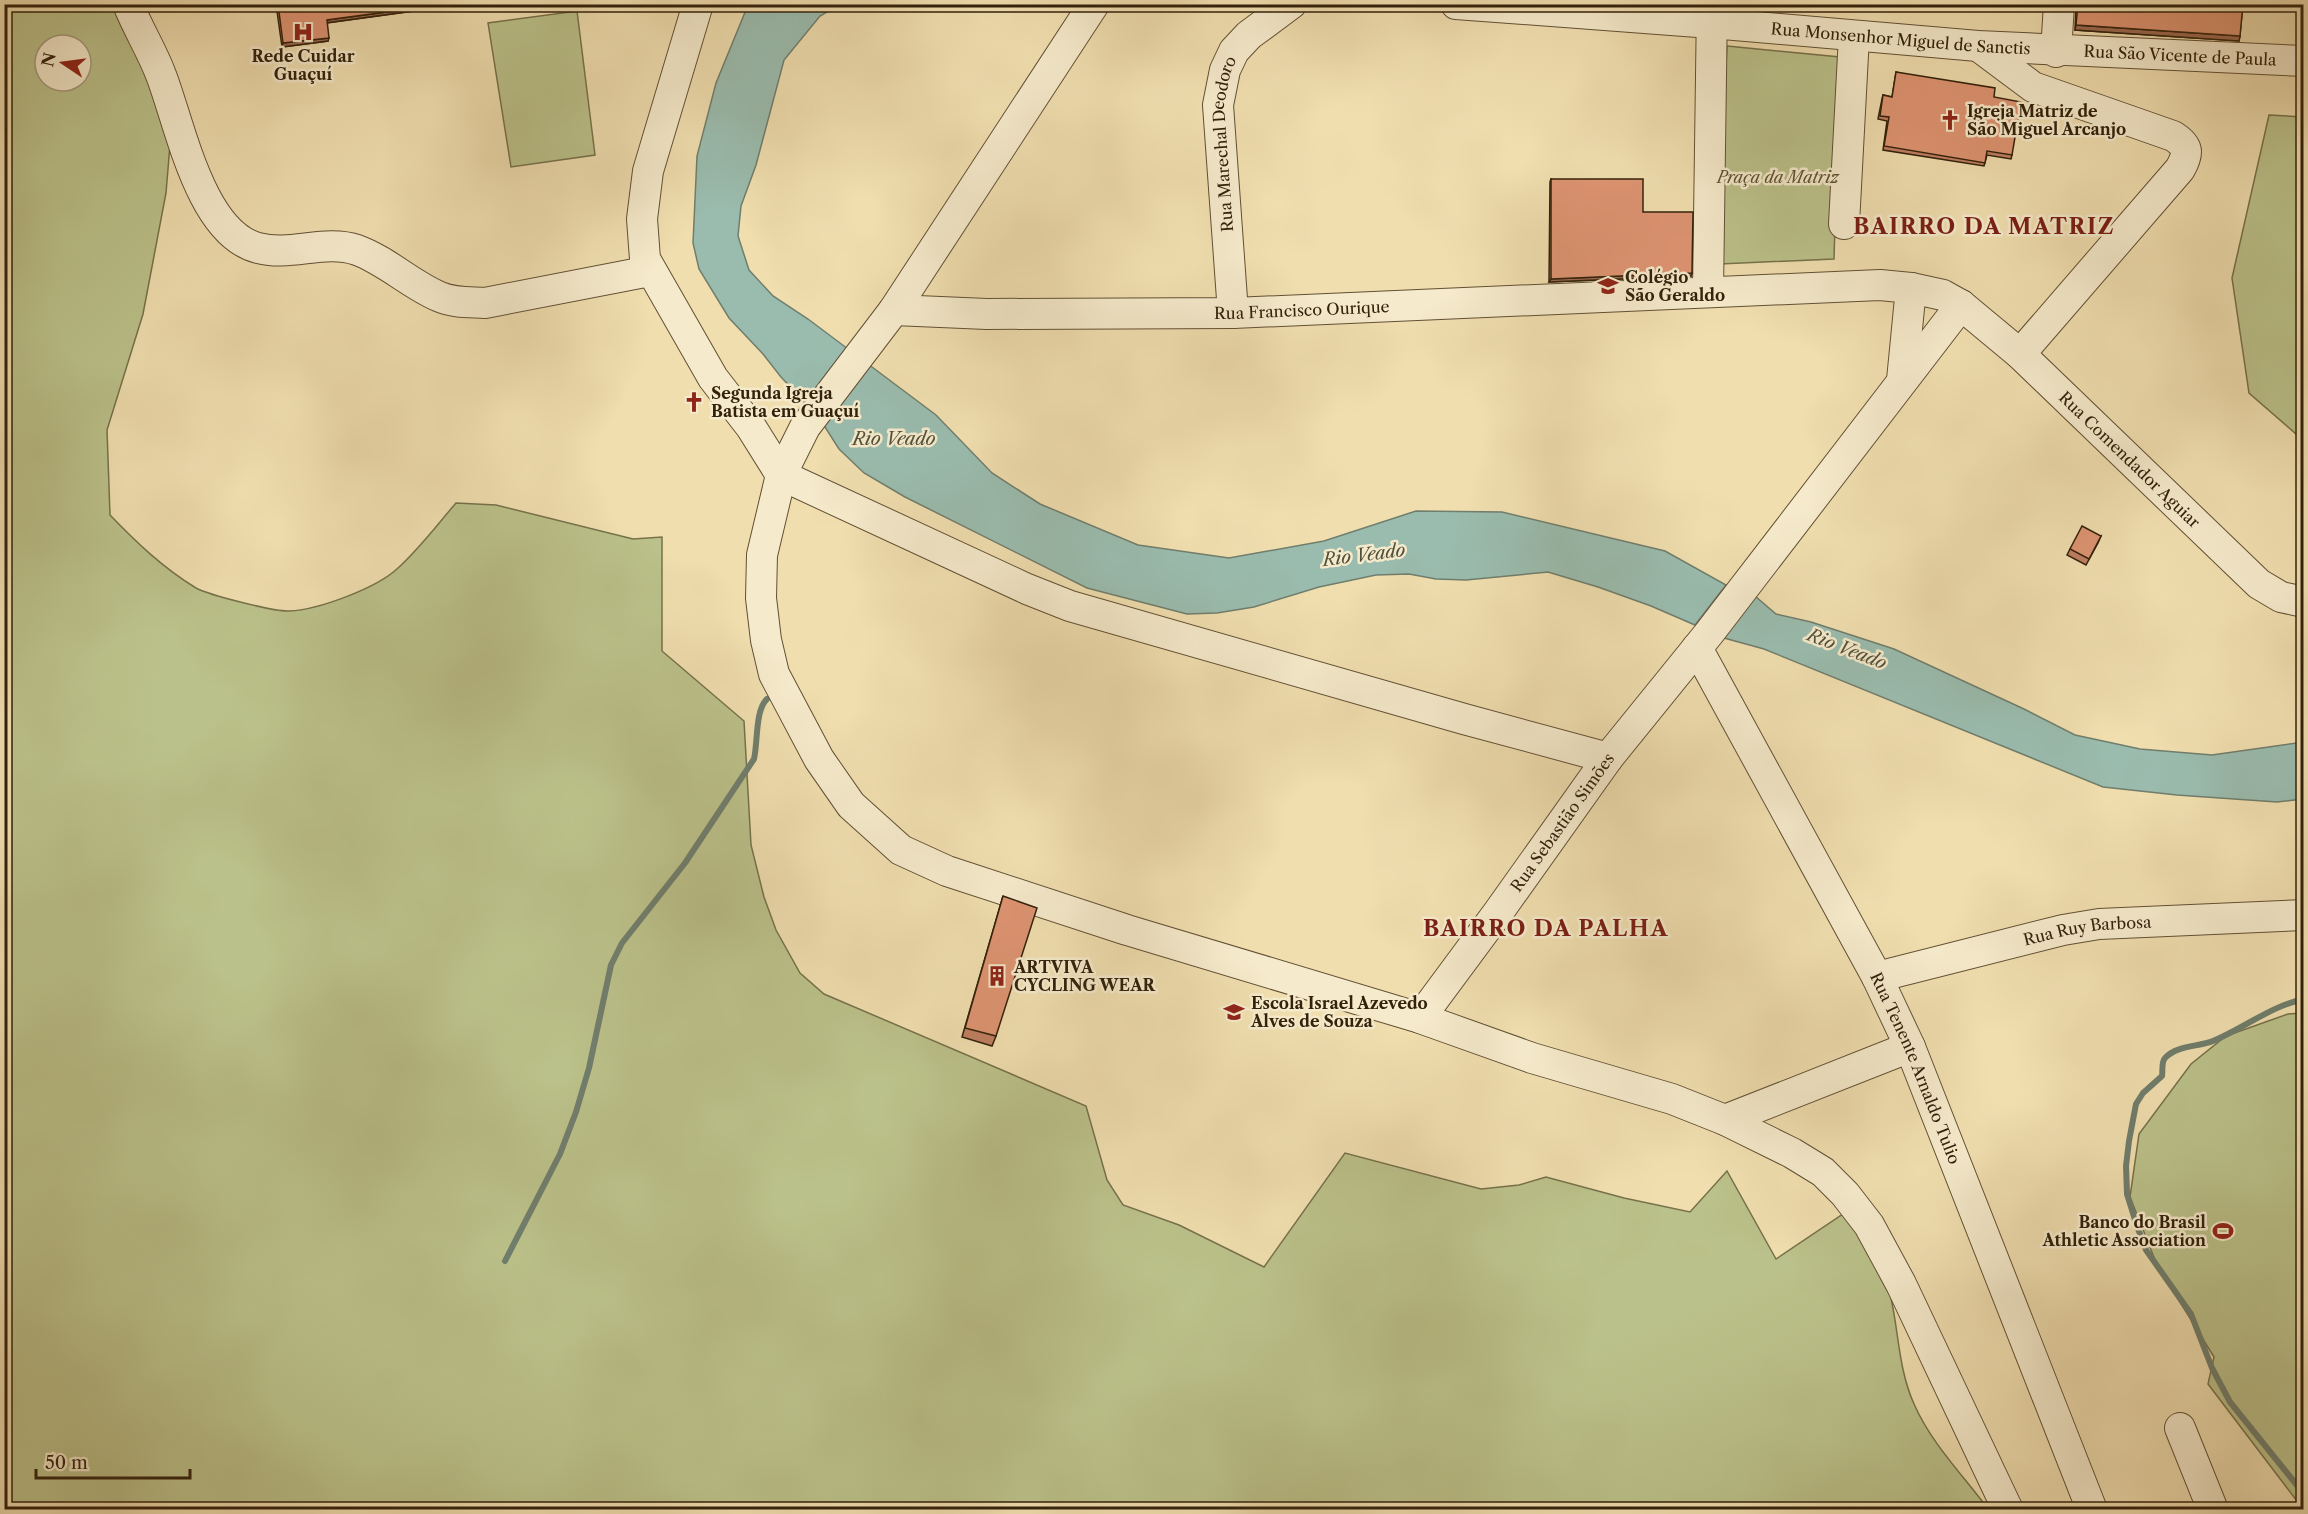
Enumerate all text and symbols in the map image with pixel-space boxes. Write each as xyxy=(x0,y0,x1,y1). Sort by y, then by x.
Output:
street label: Rua Monsenhor Miguel de Sanctis xyxy=(1770,18,2031,58)
hospital icon: Rede Cuidar Guaçuí xyxy=(291,20,315,44)
north arrow xyxy=(33,33,93,93)
street label: Rua São Vicente de Paula xyxy=(2083,41,2278,70)
place label: Rede Cuidar Guaçuí xyxy=(252,46,355,84)
text: N xyxy=(37,51,60,69)
street label: Rua Marechal Deodoro xyxy=(1207,52,1240,233)
place label: Igreja Matriz de São Miguel Arcanjo xyxy=(1967,101,2126,139)
church icon: Igreja Matriz de São Miguel Arcanjo xyxy=(1938,108,1962,132)
park label: Praça da Matriz xyxy=(1715,167,1841,187)
district label: BAIRRO DA MATRIZ xyxy=(1853,213,2115,240)
place label: Colégio São Geraldo xyxy=(1625,267,1725,305)
school or university icon: Colégio São Geraldo xyxy=(1596,274,1620,298)
street label: Rua Francisco Ourique xyxy=(1214,296,1390,323)
place label: Segunda Igreja Batista em Guaçuí xyxy=(711,383,859,421)
street label: Rua Comendador Aguiar xyxy=(2055,387,2205,532)
church icon: Segunda Igreja Batista em Guaçuí xyxy=(682,390,706,414)
water label: Rio Veado xyxy=(851,428,936,450)
water label: Rio Veado xyxy=(1319,539,1407,571)
water label: Rio Veado xyxy=(1802,623,1890,674)
street label: Rua Sebastião Simões xyxy=(1506,749,1618,896)
street label: Rua Ruy Barbosa xyxy=(2021,912,2152,950)
district label: BAIRRO DA PALHA xyxy=(1423,915,1669,942)
place label: ARTVIVA CYCLING WEAR xyxy=(1013,957,1156,995)
building icon: ARTVIVA CYCLING WEAR xyxy=(985,964,1009,988)
street label: Rua Tenente Arnaldo Tulio xyxy=(1866,969,1965,1167)
place label: Escola Israel Azevedo Alves de Souza xyxy=(1250,993,1428,1031)
school or university icon: Escola Israel Azevedo Alves de Souza xyxy=(1222,1000,1246,1024)
place label: Banco do Brasil Athletic Association xyxy=(2041,1212,2206,1250)
sports icon: Banco do Brasil Athletic Association xyxy=(2211,1219,2235,1243)
scale bar xyxy=(36,1442,190,1480)
text: 50 m xyxy=(45,1452,88,1474)

